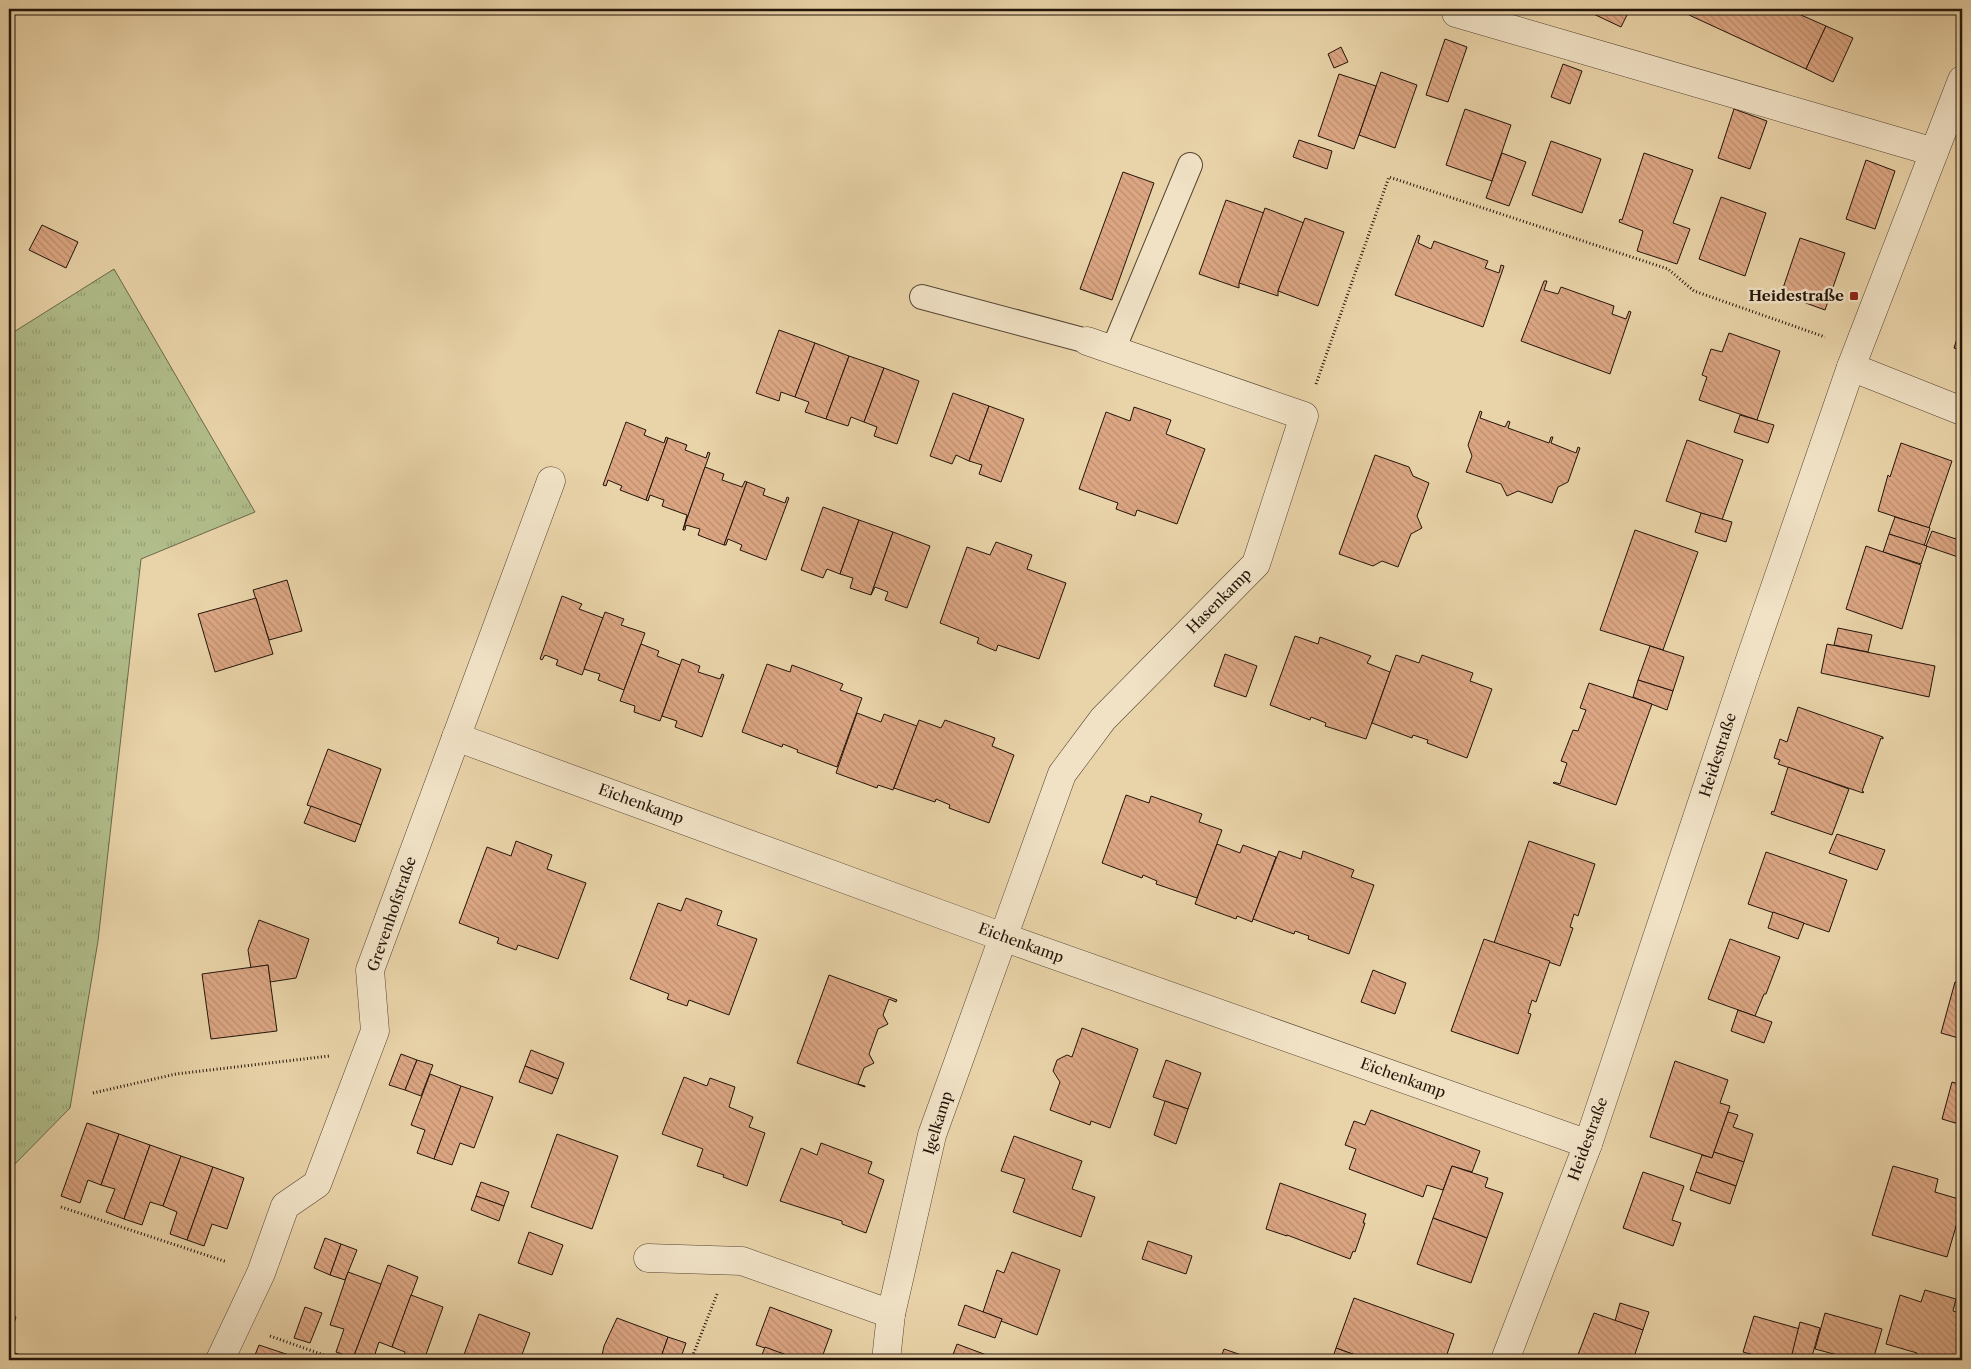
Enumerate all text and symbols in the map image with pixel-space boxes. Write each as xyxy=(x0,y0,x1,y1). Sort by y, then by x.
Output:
place label: Heidestraße xyxy=(1748,286,1844,305)
marker: Heidestraße xyxy=(1848,290,1860,302)
street label: Hasenkamp xyxy=(1182,564,1255,637)
street label: Heidestraße xyxy=(1695,710,1740,800)
street label: Eichenkamp xyxy=(596,779,686,828)
street label: Grevenhofstraße xyxy=(363,854,420,974)
street label: Eichenkamp xyxy=(976,918,1066,967)
street label: Eichenkamp xyxy=(1358,1053,1448,1102)
street label: Igelkamp xyxy=(919,1089,956,1157)
street label: Heidestraße xyxy=(1564,1094,1611,1183)

